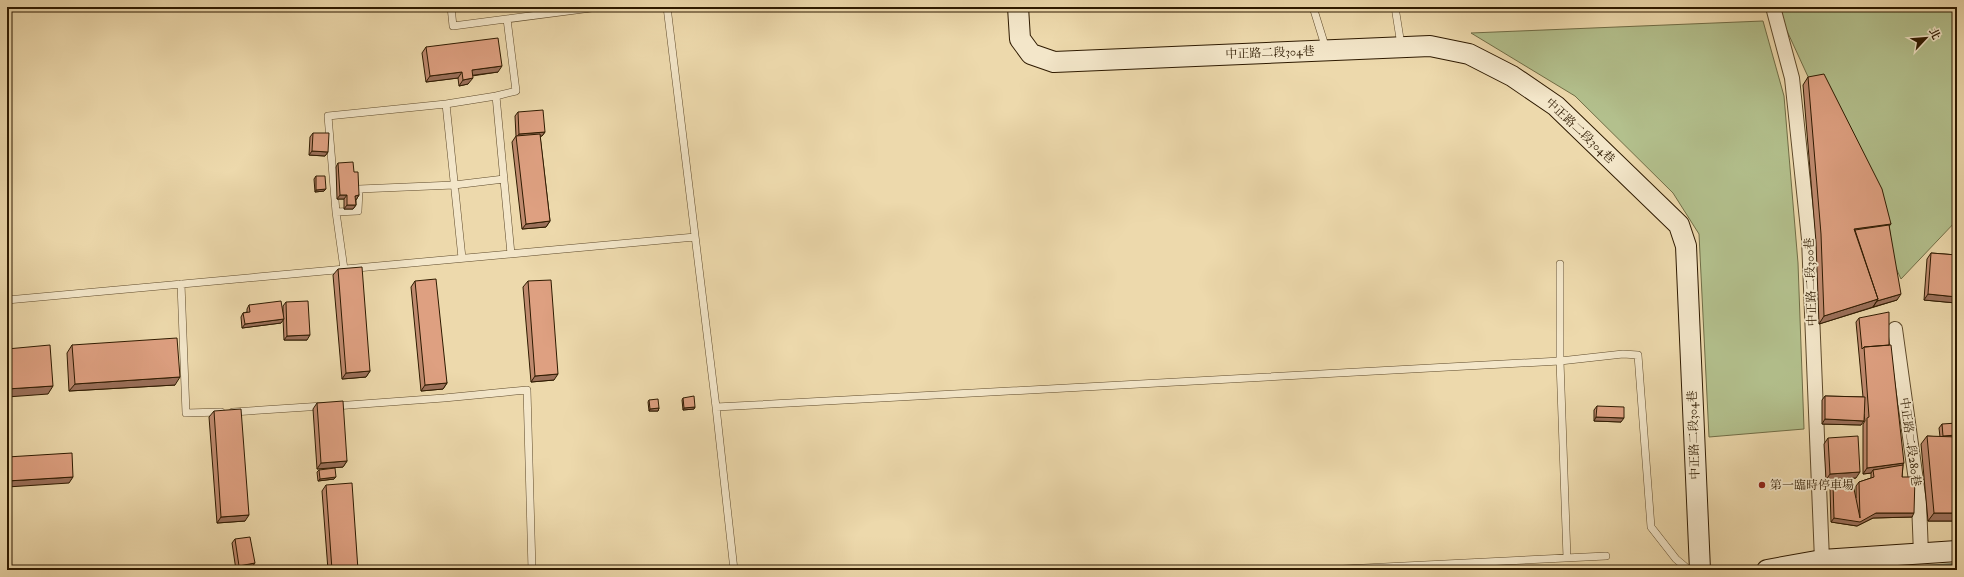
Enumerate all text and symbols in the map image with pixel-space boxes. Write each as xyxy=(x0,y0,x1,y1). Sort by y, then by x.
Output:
north arrow xyxy=(1906,18,1946,58)
text: 北 xyxy=(1926,26,1943,42)
street label: 中正路二段304巷 xyxy=(1225,44,1315,62)
street label: 中正路二段304巷 xyxy=(1542,95,1618,167)
street label: 中正路二段300巷 xyxy=(1802,237,1820,327)
street label: 中正路二段304巷 xyxy=(1685,390,1703,480)
street label: 中正路二段280巷 xyxy=(1896,396,1924,488)
place label: 第一臨時停車場 xyxy=(1770,478,1854,493)
marker: 第一臨時停車場 xyxy=(1757,480,1767,490)

